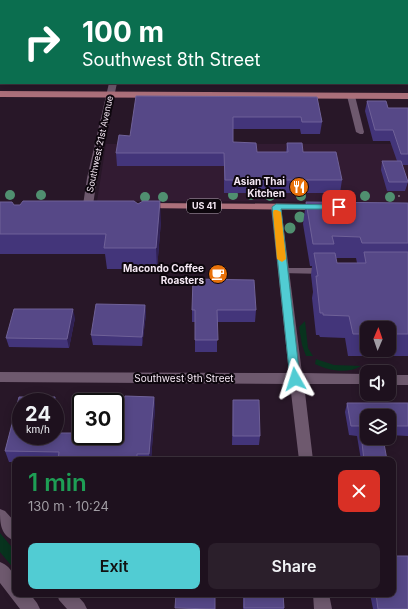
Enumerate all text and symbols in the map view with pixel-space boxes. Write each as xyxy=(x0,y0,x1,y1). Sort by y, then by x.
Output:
text: 100 m xyxy=(82,15,164,49)
icon: right xyxy=(16,16,68,68)
text: Southwest 8th Street xyxy=(82,49,260,70)
street label: Southwest 21st Avenue xyxy=(84,95,115,193)
place label: Asian Thai Kitchen xyxy=(234,175,285,199)
restaurant icon: Asian Thai Kitchen xyxy=(288,176,310,198)
pin xyxy=(322,190,356,224)
icon: arrive xyxy=(328,196,350,218)
road number: US 41 xyxy=(187,199,221,213)
place label: Macondo Coffee Roasters xyxy=(123,262,204,286)
cafe icon: Macondo Coffee Roasters xyxy=(207,263,229,285)
north arrow xyxy=(360,321,396,357)
map controls xyxy=(360,321,396,445)
position arrow xyxy=(274,358,316,400)
button: sound xyxy=(360,365,396,401)
street label: Southwest 9th Street xyxy=(134,372,234,384)
speed limit sign: 30 xyxy=(72,393,124,445)
text: 24 xyxy=(25,402,51,426)
button: layers xyxy=(360,409,396,445)
text: km/h xyxy=(26,423,50,435)
text: 1 min xyxy=(28,468,87,497)
button: close xyxy=(338,470,380,512)
text: 130 m · 10:24 xyxy=(28,498,109,514)
button: Exit xyxy=(28,543,200,589)
button: Share xyxy=(208,543,380,589)

